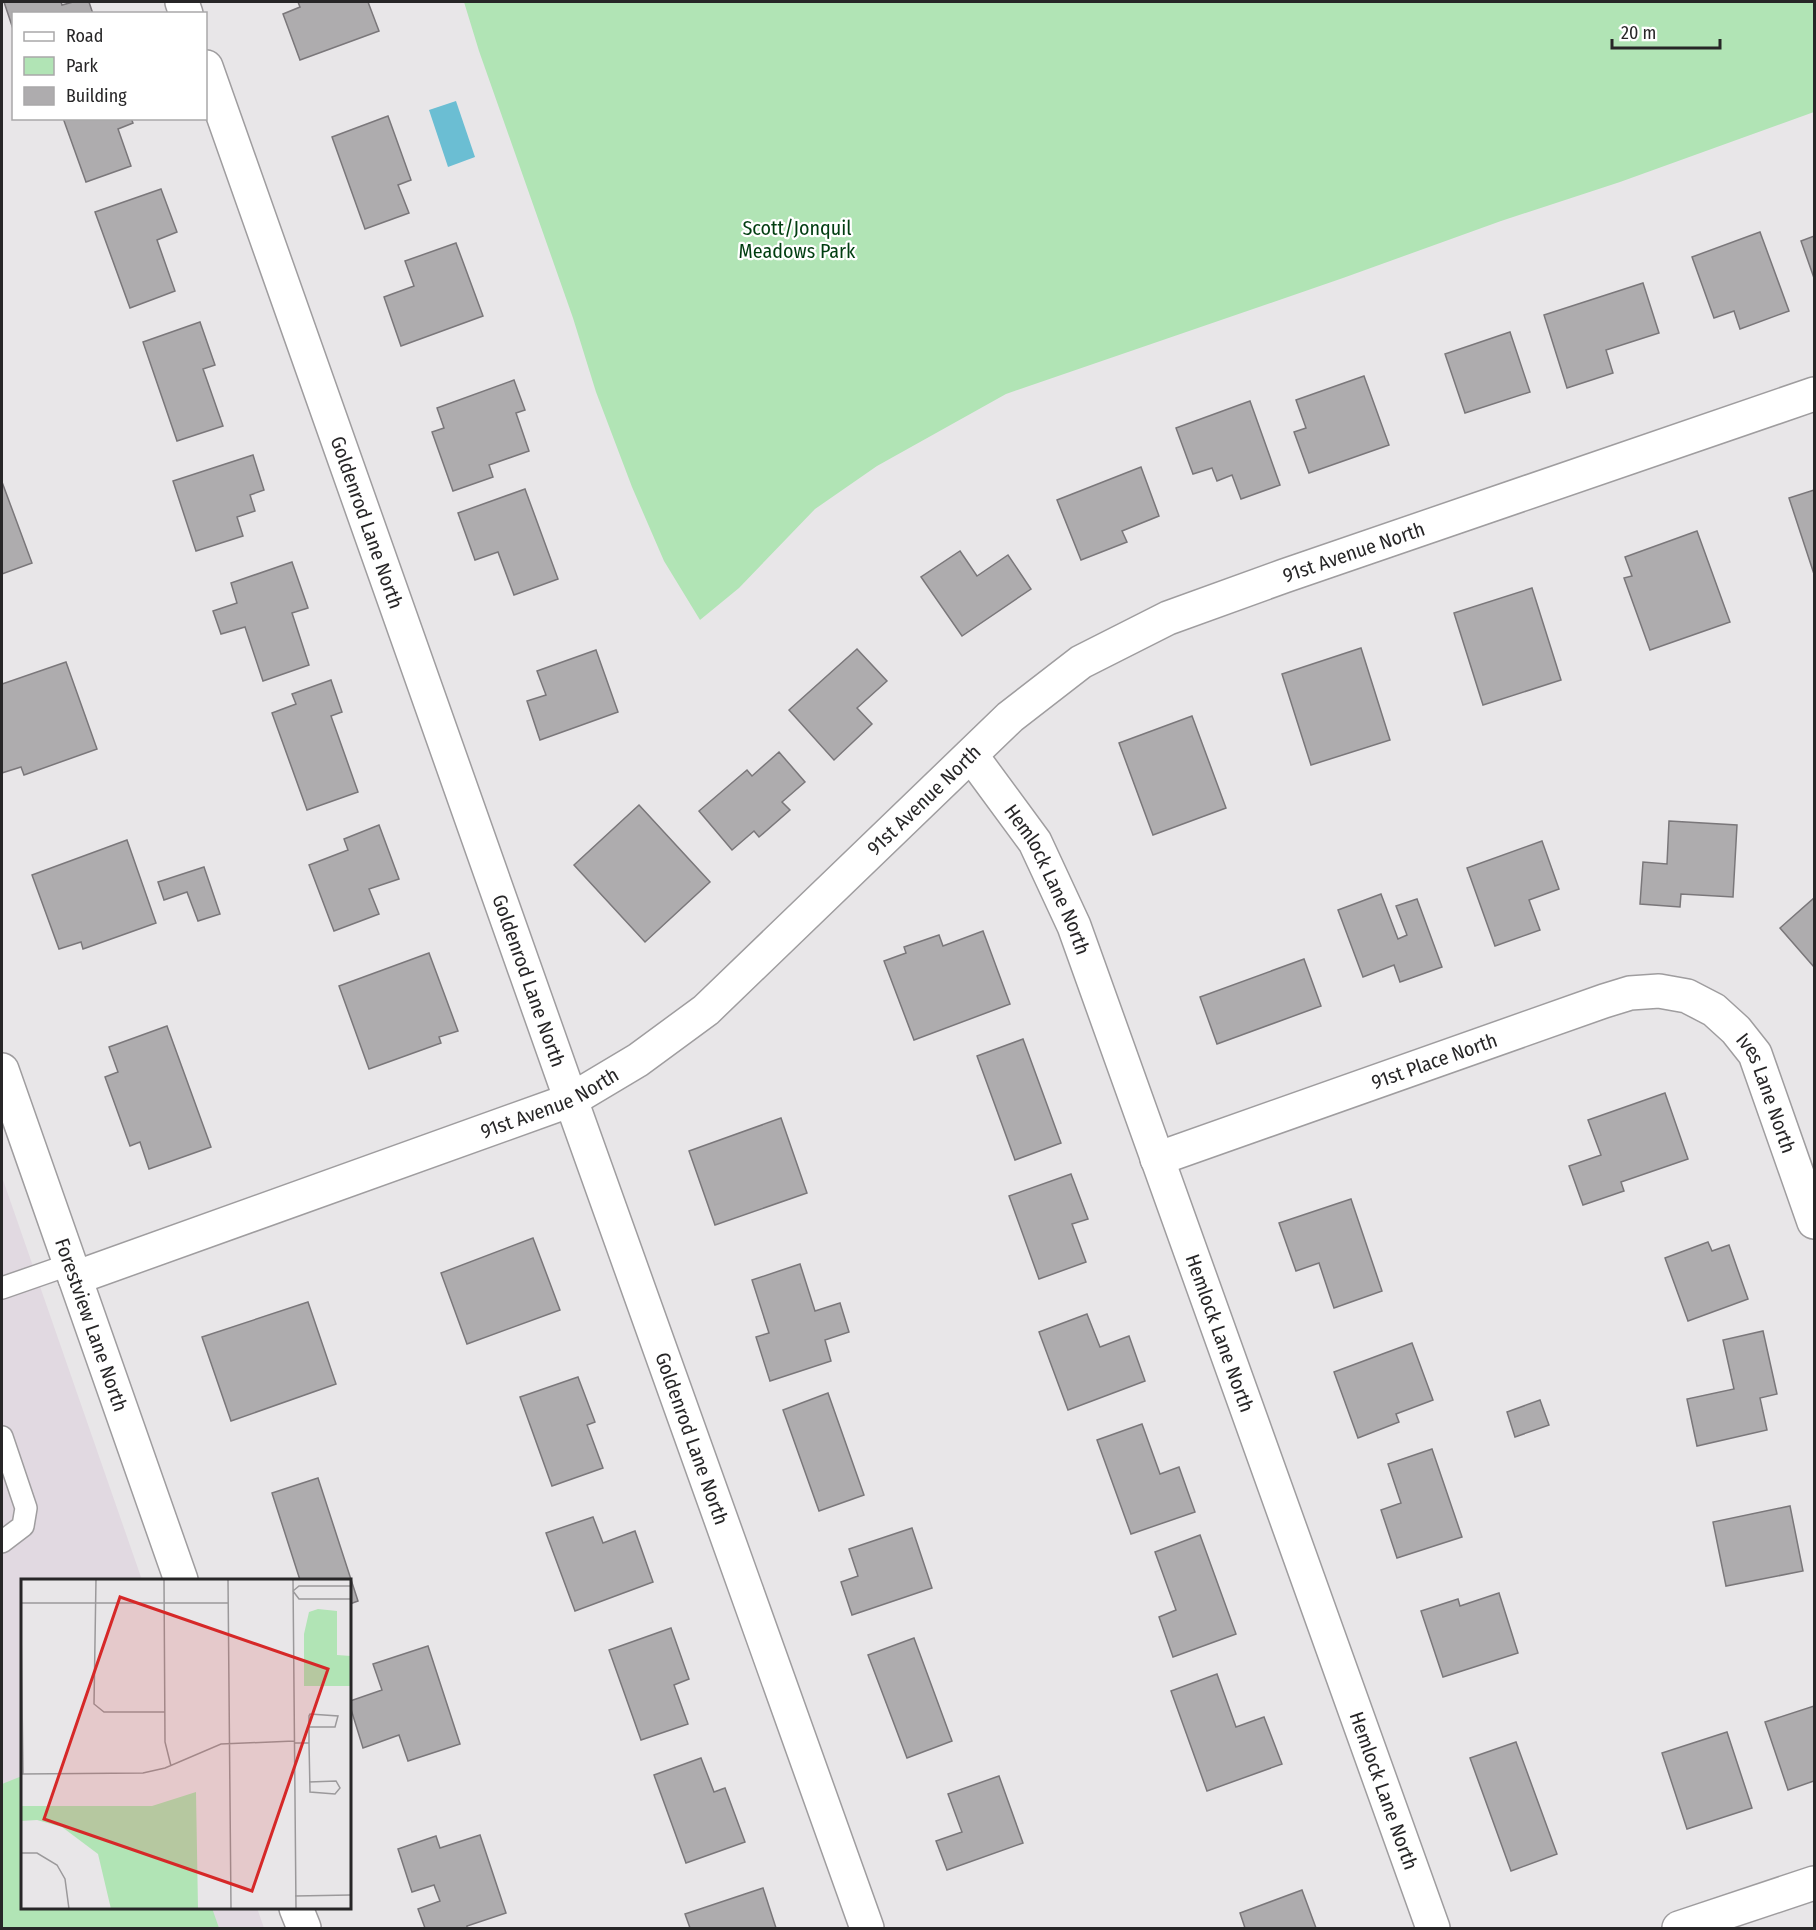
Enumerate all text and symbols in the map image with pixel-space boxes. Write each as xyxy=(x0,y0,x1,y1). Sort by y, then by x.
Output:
legend xyxy=(12,12,207,120)
scale bar xyxy=(1612,12,1720,50)
text: 20 m xyxy=(1621,22,1656,44)
text: Road xyxy=(66,25,103,47)
text: Park xyxy=(66,55,99,77)
text: Building xyxy=(66,85,127,107)
park label: Scott/Jonquil Meadows Park xyxy=(739,216,856,263)
street label: Goldenrod Lane North xyxy=(325,433,408,612)
street label: 91st Avenue North xyxy=(1280,517,1428,588)
street label: 91st Avenue North xyxy=(862,740,986,860)
street label: Hemlock Lane North xyxy=(999,799,1095,958)
street label: Goldenrod Lane North xyxy=(487,891,570,1070)
street label: 91st Place North xyxy=(1368,1028,1500,1094)
street label: Ives Lane North xyxy=(1731,1028,1801,1156)
street label: 91st Avenue North xyxy=(477,1062,623,1143)
street label: Forestview Lane North xyxy=(50,1235,133,1415)
street label: Hemlock Lane North xyxy=(1181,1251,1259,1415)
street label: Goldenrod Lane North xyxy=(650,1349,734,1528)
inset map xyxy=(21,1579,351,1909)
street label: Hemlock Lane North xyxy=(1344,1708,1423,1873)

